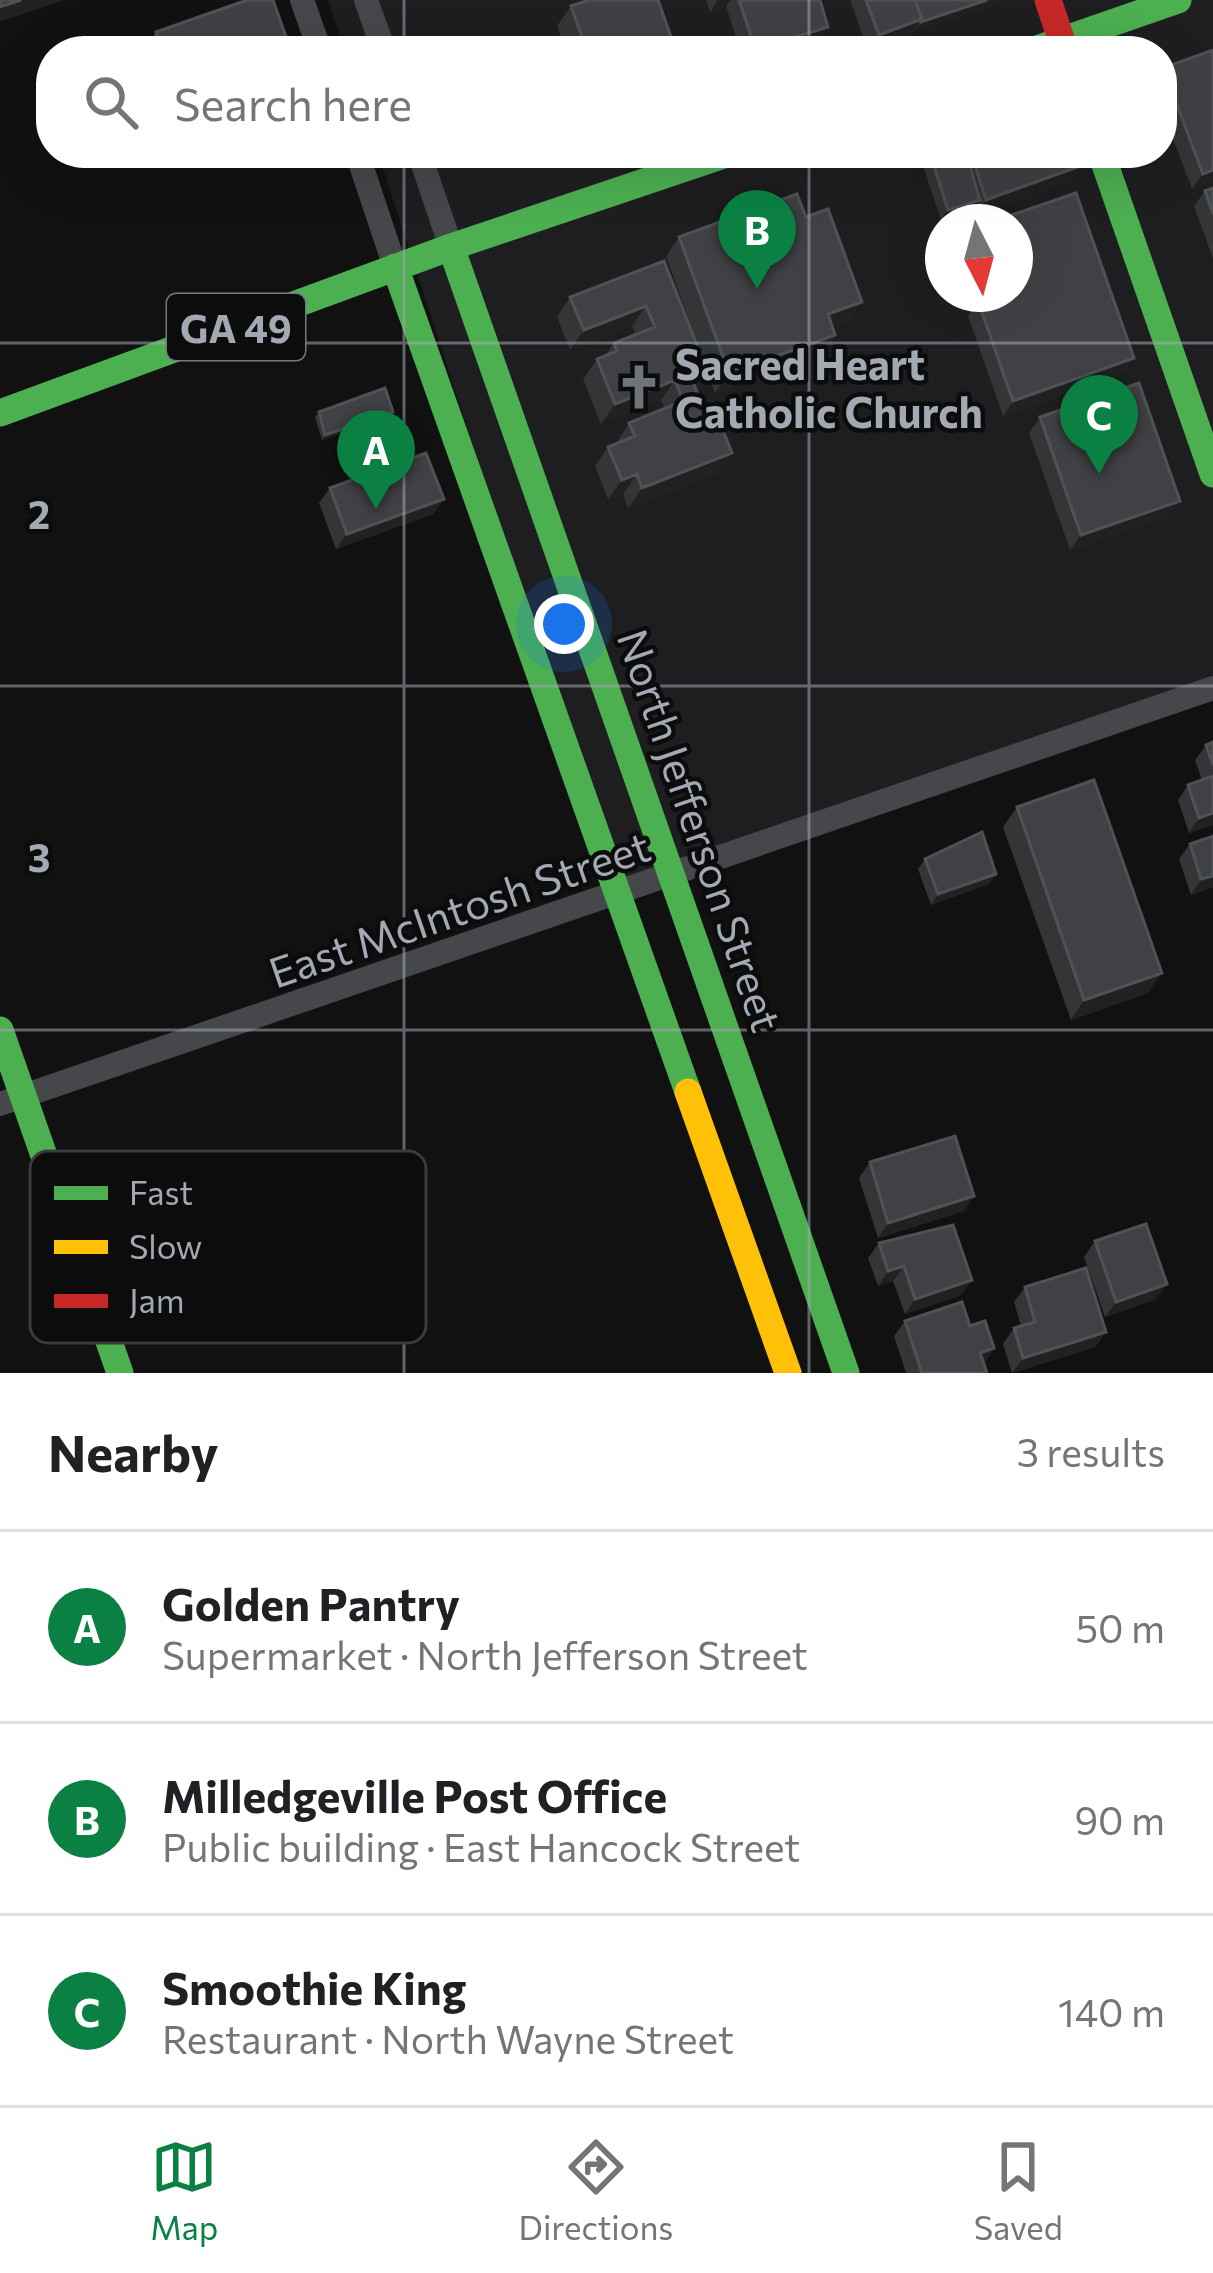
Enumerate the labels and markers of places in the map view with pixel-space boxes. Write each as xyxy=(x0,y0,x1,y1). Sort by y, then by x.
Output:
pin: B xyxy=(718,190,796,289)
place label: Sacred Heart Catholic Church xyxy=(675,337,983,437)
church icon: Sacred Heart Catholic Church xyxy=(614,362,664,412)
pin: C xyxy=(1060,375,1138,474)
pin: A xyxy=(337,410,415,509)

